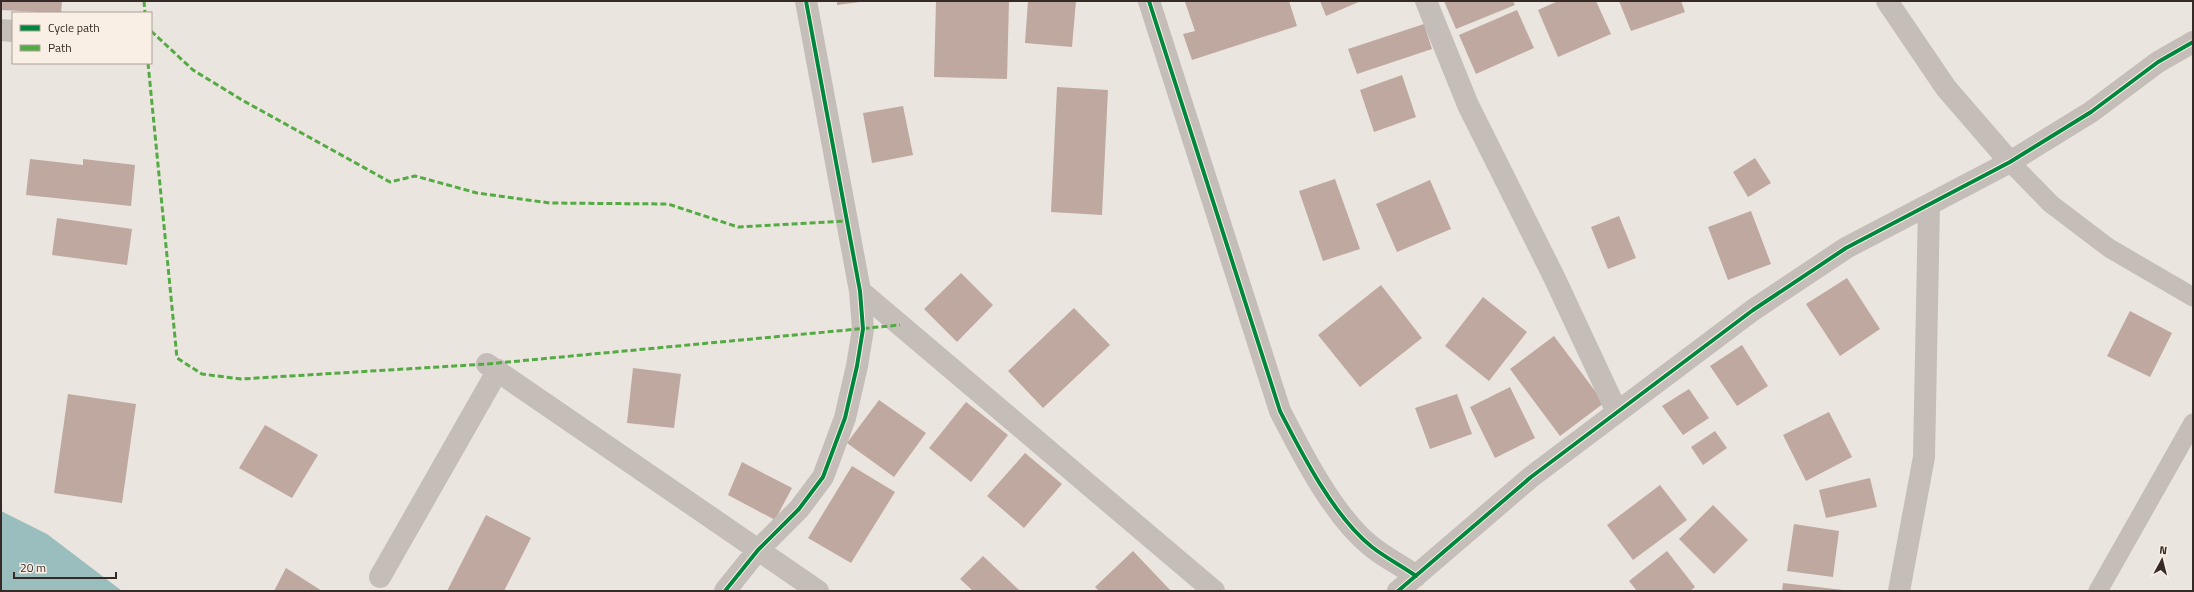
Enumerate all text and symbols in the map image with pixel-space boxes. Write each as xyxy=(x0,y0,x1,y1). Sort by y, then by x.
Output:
legend xyxy=(12,12,152,64)
text: Cycle path xyxy=(48,18,100,37)
text: Path xyxy=(48,38,72,57)
north arrow xyxy=(2142,540,2182,580)
text: N xyxy=(2158,542,2168,558)
scale bar xyxy=(14,554,116,580)
text: 20 m xyxy=(20,558,46,577)

